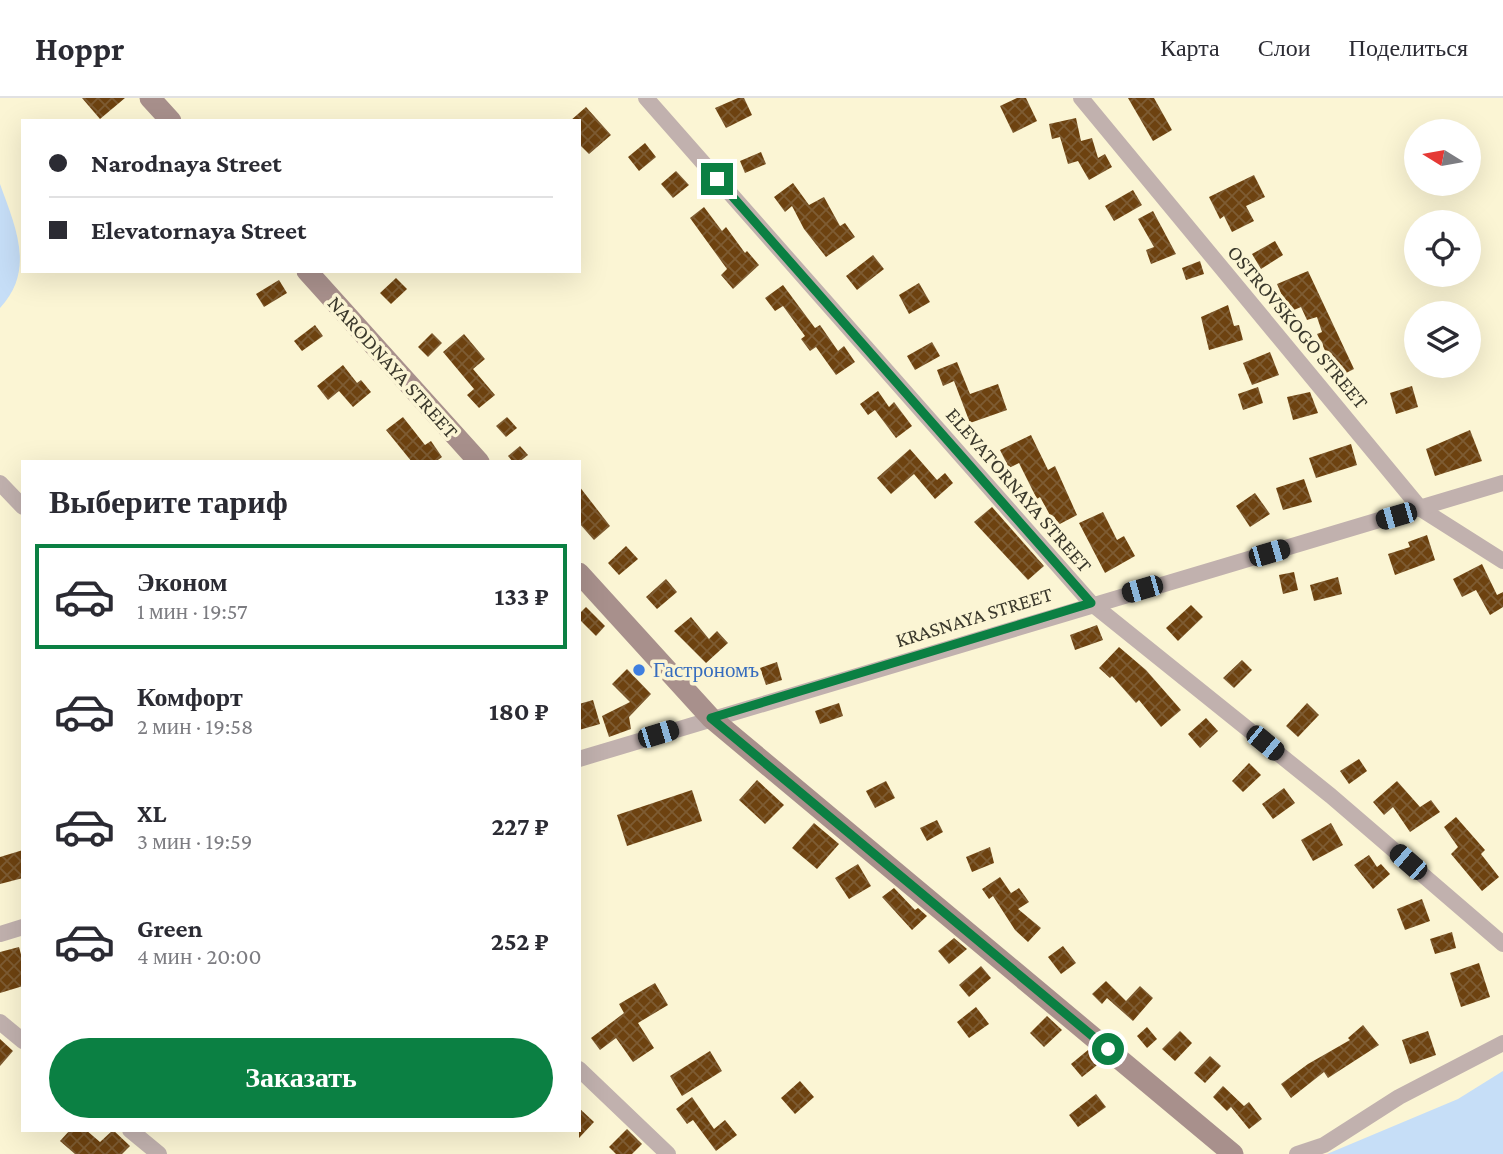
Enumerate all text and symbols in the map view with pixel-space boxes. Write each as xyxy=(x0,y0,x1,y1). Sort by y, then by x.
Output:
text: Hoppr xyxy=(35,30,124,67)
text: Карта xyxy=(1160,34,1220,61)
text: Слои xyxy=(1258,34,1311,61)
text: Поделиться xyxy=(1349,34,1468,61)
north arrow xyxy=(1404,119,1480,196)
map controls xyxy=(1404,119,1481,378)
text: Narodnaya Street xyxy=(91,149,282,178)
route end xyxy=(701,163,733,195)
button: locate xyxy=(1404,210,1481,287)
text: Elevatornaya Street xyxy=(91,216,306,245)
street label: OSTROVSKOGO STREET xyxy=(1223,240,1374,414)
street label: NARODNAYA STREET xyxy=(323,291,464,443)
button: layers xyxy=(1404,301,1481,378)
street label: ELEVATORNAYA STREET xyxy=(941,403,1097,578)
text: Выберите тариф xyxy=(49,484,288,520)
car xyxy=(1373,500,1420,532)
car xyxy=(1246,537,1293,569)
icon: car xyxy=(53,565,116,628)
text: Эконом xyxy=(137,568,227,597)
car xyxy=(1119,573,1166,605)
text: 133 ₽ xyxy=(495,582,549,611)
street label: KRASNAYA STREET xyxy=(893,582,1056,652)
text: 1 мин · 19:57 xyxy=(137,598,248,624)
place label: Гастрономъ xyxy=(653,658,759,682)
marker: Гастрономъ xyxy=(631,662,647,678)
icon: car xyxy=(53,680,116,743)
text: Комфорт xyxy=(137,683,243,712)
text: 180 ₽ xyxy=(489,697,549,726)
text: 2 мин · 19:58 xyxy=(137,713,253,739)
car xyxy=(635,718,682,750)
car xyxy=(1243,722,1288,764)
icon: car xyxy=(53,795,116,858)
text: XL xyxy=(137,799,166,828)
text: 227 ₽ xyxy=(491,812,549,841)
text: 3 мин · 19:59 xyxy=(137,828,252,854)
car xyxy=(1386,840,1431,884)
icon: car xyxy=(53,910,116,973)
text: Green xyxy=(137,914,203,943)
text: 252 ₽ xyxy=(491,927,549,956)
text: 4 мин · 20:00 xyxy=(137,943,262,969)
route start xyxy=(1092,1033,1124,1065)
button: Заказать xyxy=(49,1038,553,1118)

